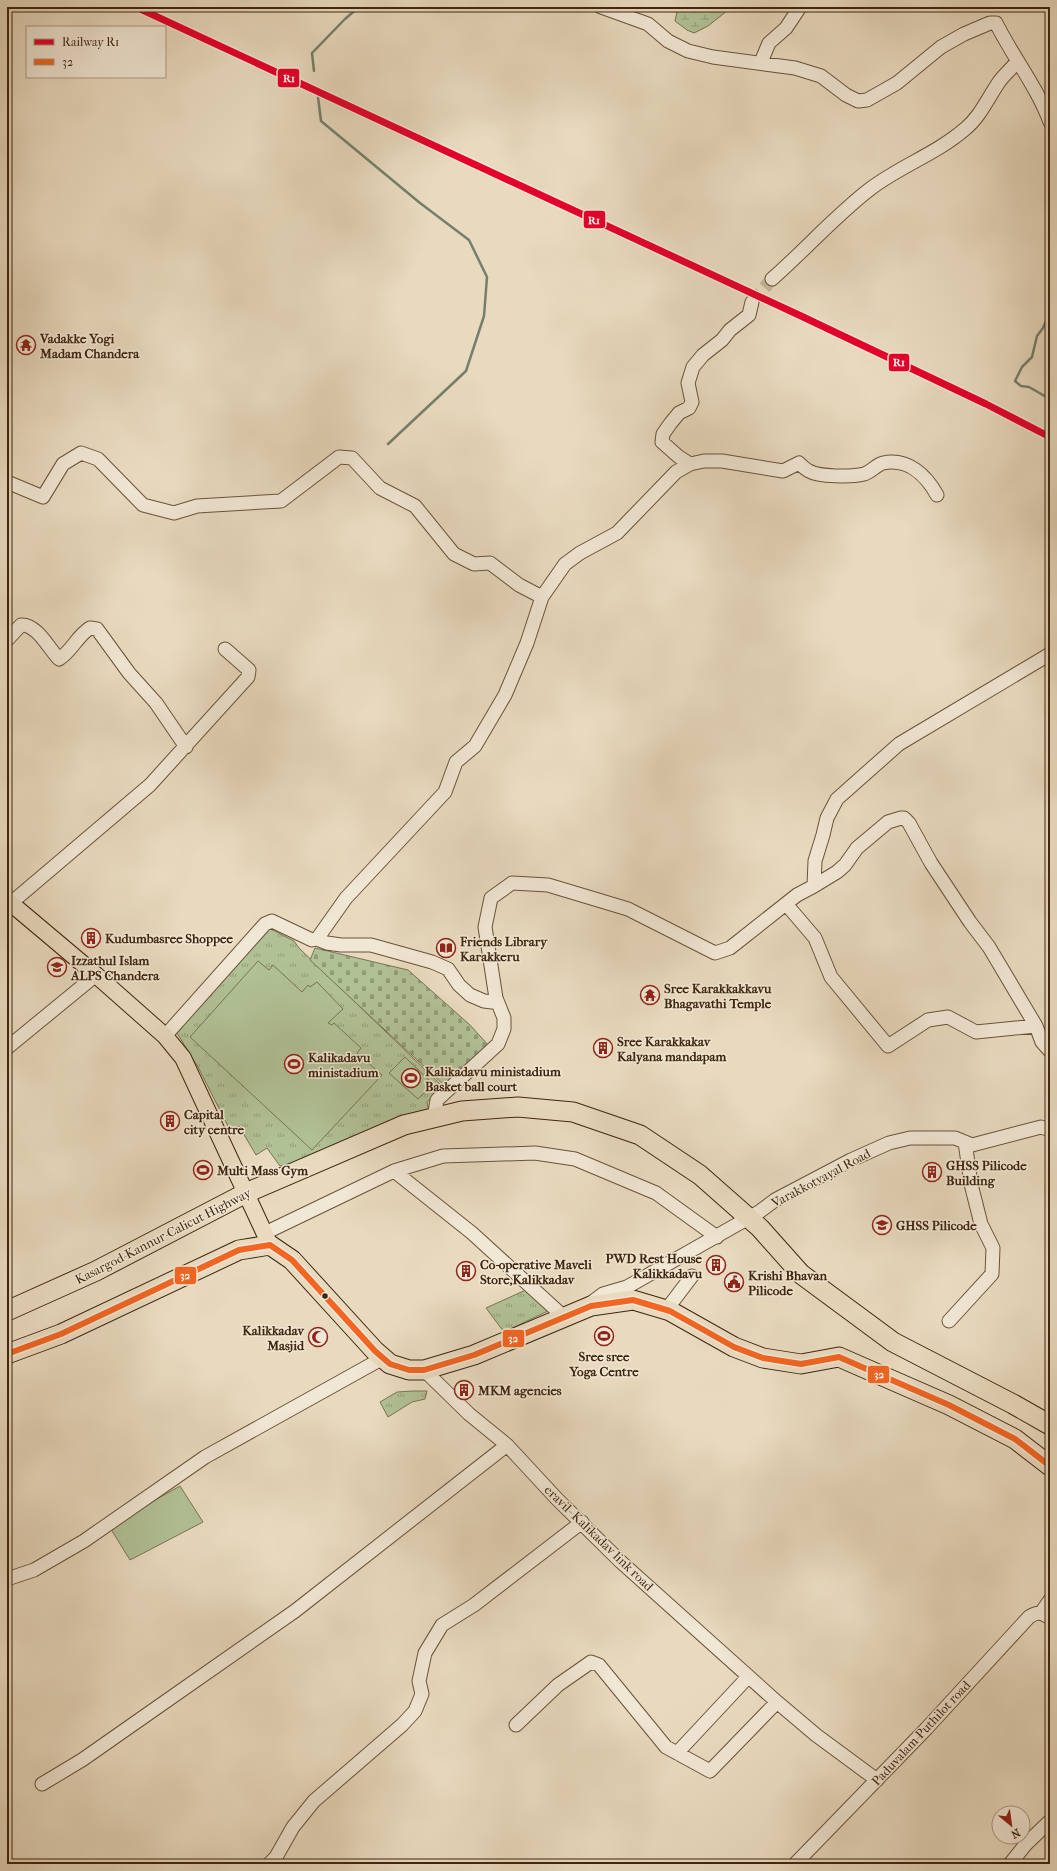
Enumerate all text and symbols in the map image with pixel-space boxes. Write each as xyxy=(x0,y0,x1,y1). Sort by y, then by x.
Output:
legend xyxy=(26,26,166,78)
text: Railway R1 xyxy=(62,35,119,49)
text: 32 xyxy=(62,55,73,69)
line badge: R1 xyxy=(277,68,300,88)
text: R1 xyxy=(283,72,295,85)
line badge: R1 xyxy=(583,210,606,229)
text: R1 xyxy=(588,214,600,227)
place label: Vadakke Yogi Madam Chandera xyxy=(39,331,140,361)
temple icon: Vadakke Yogi Madam Chandera xyxy=(15,334,37,356)
line badge: R1 xyxy=(888,353,910,372)
text: R1 xyxy=(893,356,905,369)
building icon: Kudumbasree Shoppee xyxy=(80,927,102,949)
place label: Kudumbasree Shoppee xyxy=(105,931,233,947)
place label: Friends Library Karakkeru xyxy=(459,934,548,964)
library icon: Friends Library Karakkeru xyxy=(435,937,457,959)
place label: Izzathul Islam ALPS Chandera xyxy=(70,953,160,983)
school or university icon: Izzathul Islam ALPS Chandera xyxy=(46,956,68,978)
place label: Sree Karakkakkavu Bhagavathi Temple xyxy=(664,981,772,1012)
temple icon: Sree Karakkakkavu Bhagavathi Temple xyxy=(639,984,661,1006)
place label: Sree Karakkakav Kalyana mandapam xyxy=(617,1034,727,1065)
building icon: Sree Karakkakav Kalyana mandapam xyxy=(592,1037,614,1059)
place label: Kalikadavu ministadium xyxy=(307,1050,379,1080)
sports icon: Kalikadavu ministadium xyxy=(283,1053,305,1075)
place label: Kalikadavu ministadium Basket ball court xyxy=(425,1064,561,1094)
sports icon: Kalikadavu ministadium Basket ball court xyxy=(400,1067,422,1089)
place label: Capital city centre xyxy=(184,1107,245,1138)
building icon: Capital city centre xyxy=(159,1110,181,1132)
street label: Varakkotvayal Road xyxy=(768,1145,874,1211)
place label: GHSS Pilicode Building xyxy=(946,1158,1027,1189)
sports icon: Multi Mass Gym xyxy=(192,1159,214,1181)
building icon: GHSS Pilicode Building xyxy=(921,1161,943,1183)
place label: Multi Mass Gym xyxy=(216,1163,308,1179)
street label: Kasargod-Kannur-Calicut Highway xyxy=(72,1184,254,1287)
school or university icon: GHSS Pilicode xyxy=(871,1214,893,1236)
place label: GHSS Pilicode xyxy=(896,1218,977,1233)
place label: PWD Rest House Kalikkadavu xyxy=(606,1251,703,1281)
building icon: PWD Rest House Kalikkadavu xyxy=(705,1254,727,1276)
place label: Co-operative Maveli Store,Kalikkadav xyxy=(480,1257,592,1287)
building icon: Co-operative Maveli Store,Kalikkadav xyxy=(455,1260,477,1282)
line badge: 32 xyxy=(174,1266,197,1285)
place label: Krishi Bhavan Pilicode xyxy=(748,1268,827,1298)
text: 32 xyxy=(180,1269,190,1282)
public building icon: Krishi Bhavan Pilicode xyxy=(723,1271,745,1293)
unlabelled marker xyxy=(320,1291,330,1301)
place label: Kalikkadav Masjid xyxy=(242,1323,305,1353)
sports icon: Sree sree Yoga Centre xyxy=(593,1325,615,1347)
mosque icon: Kalikkadav Masjid xyxy=(307,1326,329,1348)
line badge: 32 xyxy=(502,1329,525,1348)
text: 32 xyxy=(508,1332,518,1345)
place label: Sree sree Yoga Centre xyxy=(568,1349,639,1380)
line badge: 32 xyxy=(867,1365,890,1384)
text: 32 xyxy=(874,1368,884,1381)
building icon: MKM agencies xyxy=(453,1379,475,1401)
place label: MKM agencies xyxy=(477,1383,562,1399)
street label: eravil- Kalikadav link road xyxy=(542,1482,657,1595)
street label: Paduvalam-Puthilot road xyxy=(869,1677,974,1788)
north arrow xyxy=(991,1805,1031,1845)
text: N xyxy=(1008,1826,1022,1841)

